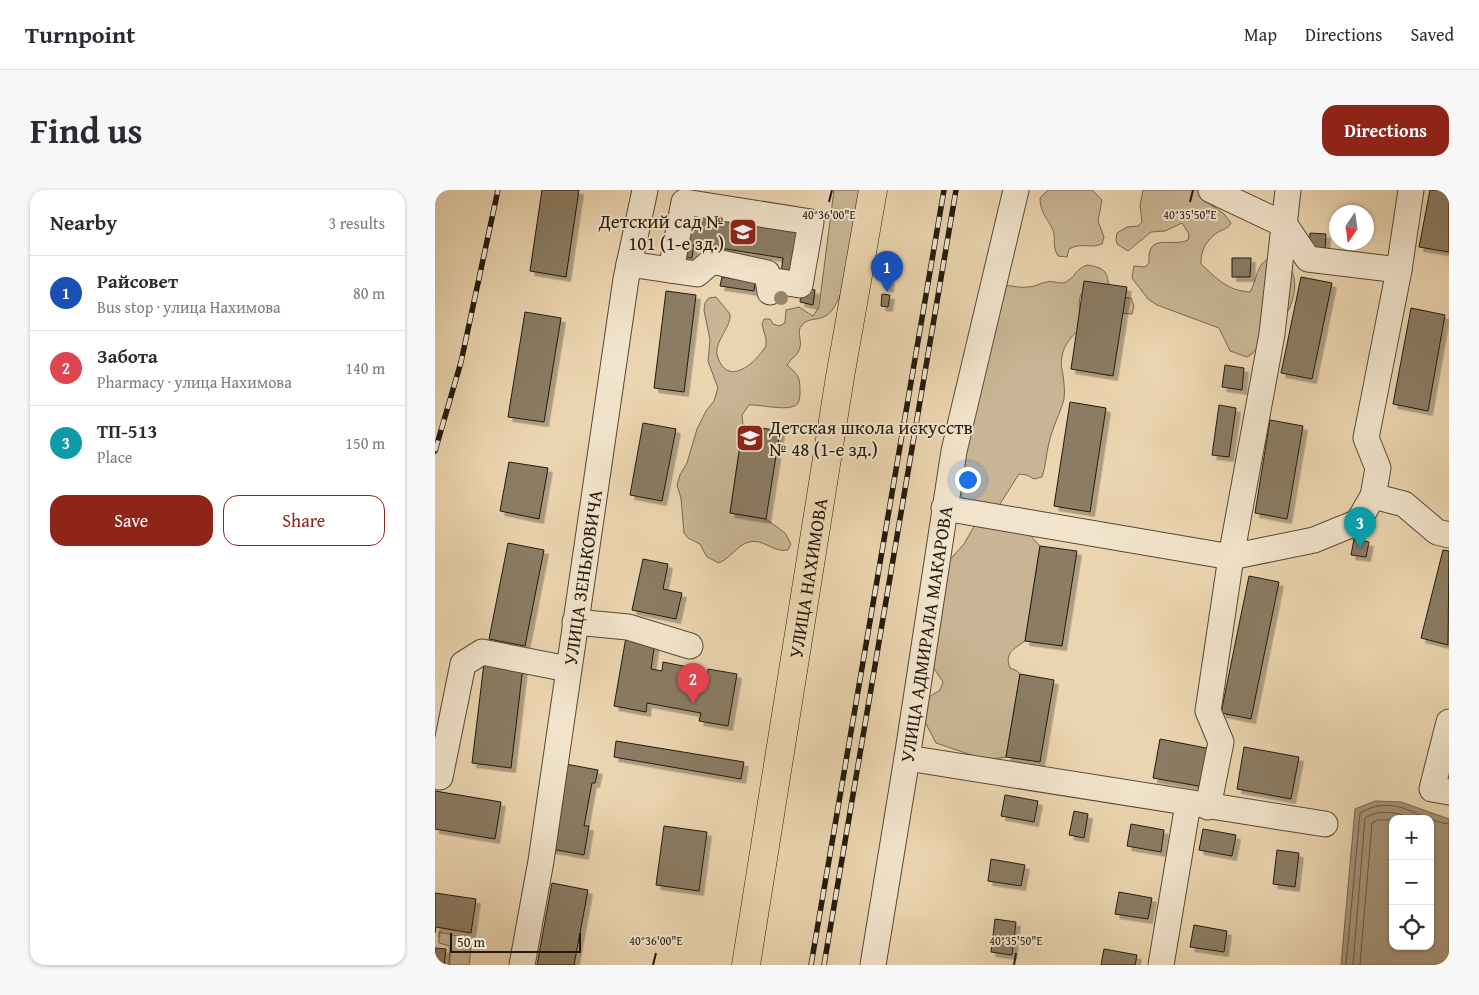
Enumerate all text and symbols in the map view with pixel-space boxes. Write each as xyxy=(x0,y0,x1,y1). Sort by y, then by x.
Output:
text: Turnpoint xyxy=(25,17,135,52)
text: Map xyxy=(1244,21,1277,48)
text: Directions xyxy=(1305,21,1382,48)
text: Saved xyxy=(1410,21,1454,48)
text: Find us xyxy=(30,105,143,156)
button: Directions xyxy=(1322,105,1449,156)
north arrow xyxy=(1329,205,1374,250)
text: 40°36'00"E xyxy=(802,206,856,223)
text: 40°35'50"E xyxy=(1163,206,1217,223)
text: Nearby xyxy=(50,207,117,238)
place label: Детский сад № 101 (1-е зд.) xyxy=(598,207,724,257)
text: 3 results xyxy=(328,211,385,235)
school or university icon: Детский сад № 101 (1-е зд.) xyxy=(728,217,758,247)
pin: 1 xyxy=(871,251,903,292)
text: Райсовет xyxy=(97,267,178,295)
text: 1 xyxy=(62,281,70,305)
text: 80 m xyxy=(353,281,385,305)
text: Bus stop · улица Нахимова xyxy=(97,295,281,319)
text: Забота xyxy=(97,342,158,370)
text: 2 xyxy=(62,356,70,380)
text: 140 m xyxy=(345,356,385,380)
text: Pharmacy · улица Нахимова xyxy=(97,370,292,394)
place label: Детская школа искусств № 48 (1-е зд.) xyxy=(768,413,973,463)
text: ТП-513 xyxy=(97,417,157,445)
school or university icon: Детская школа искусств № 48 (1-е зд.) xyxy=(735,423,765,453)
text: 3 xyxy=(62,431,70,455)
text: 150 m xyxy=(345,431,385,455)
text: Place xyxy=(97,445,132,469)
your location xyxy=(955,467,981,493)
street label: УЛИЦА ЗЕНЬКОВИЧА xyxy=(556,488,609,667)
button: Save xyxy=(50,495,213,546)
button: Share xyxy=(223,495,385,546)
street label: УЛИЦА НАХИМОВА xyxy=(781,495,835,660)
street label: УЛИЦА АДМИРАЛА МАКАРОВА xyxy=(893,504,959,764)
pin: 3 xyxy=(1344,507,1376,548)
pin: 2 xyxy=(677,663,709,704)
map controls xyxy=(1389,815,1434,950)
button: + xyxy=(1389,815,1434,860)
button: − xyxy=(1389,860,1434,905)
button: locate xyxy=(1389,905,1434,950)
scale bar xyxy=(450,930,581,953)
text: 50 m xyxy=(457,932,485,952)
text: 40°36'00"E xyxy=(629,932,683,949)
text: 40°35'50"E xyxy=(989,932,1043,949)

